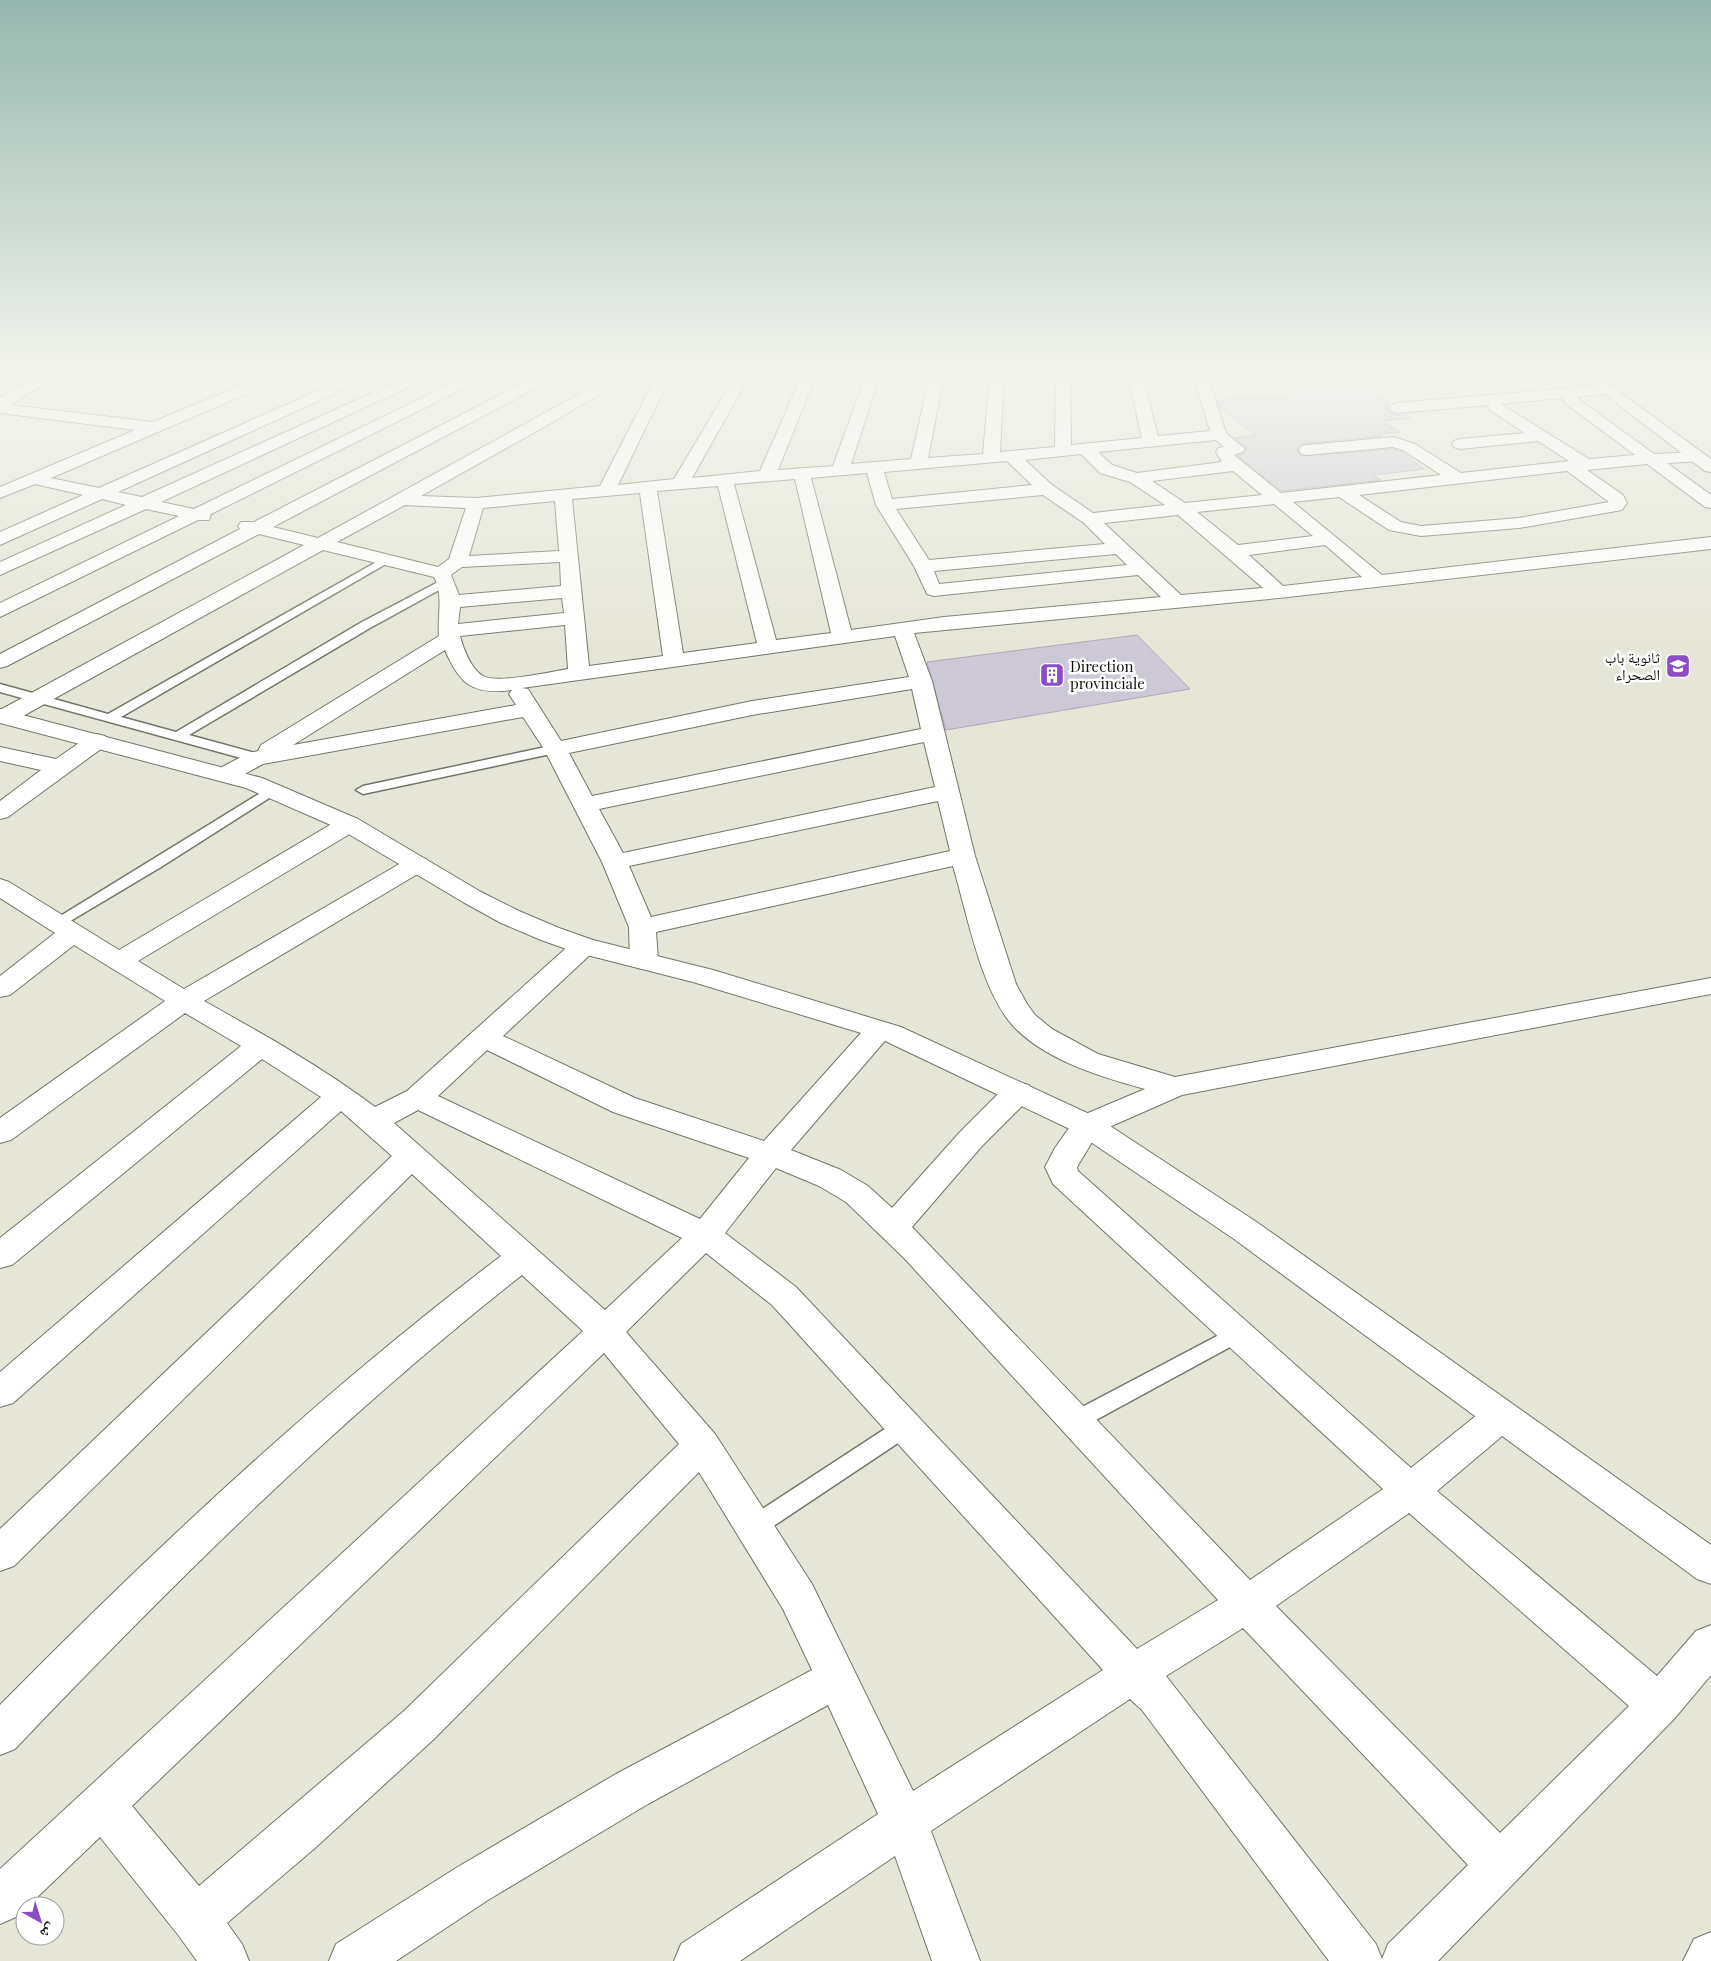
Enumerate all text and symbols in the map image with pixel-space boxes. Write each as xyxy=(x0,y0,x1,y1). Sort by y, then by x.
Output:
place label: ثانوية باب الصحراء xyxy=(1605,647,1660,684)
school or university icon: ثانوية باب الصحراء xyxy=(1665,653,1691,679)
place label: Direction provinciale xyxy=(1070,656,1145,693)
building icon: Direction provinciale xyxy=(1039,662,1065,688)
north arrow xyxy=(15,1896,65,1946)
text: ش xyxy=(37,1919,60,1944)

